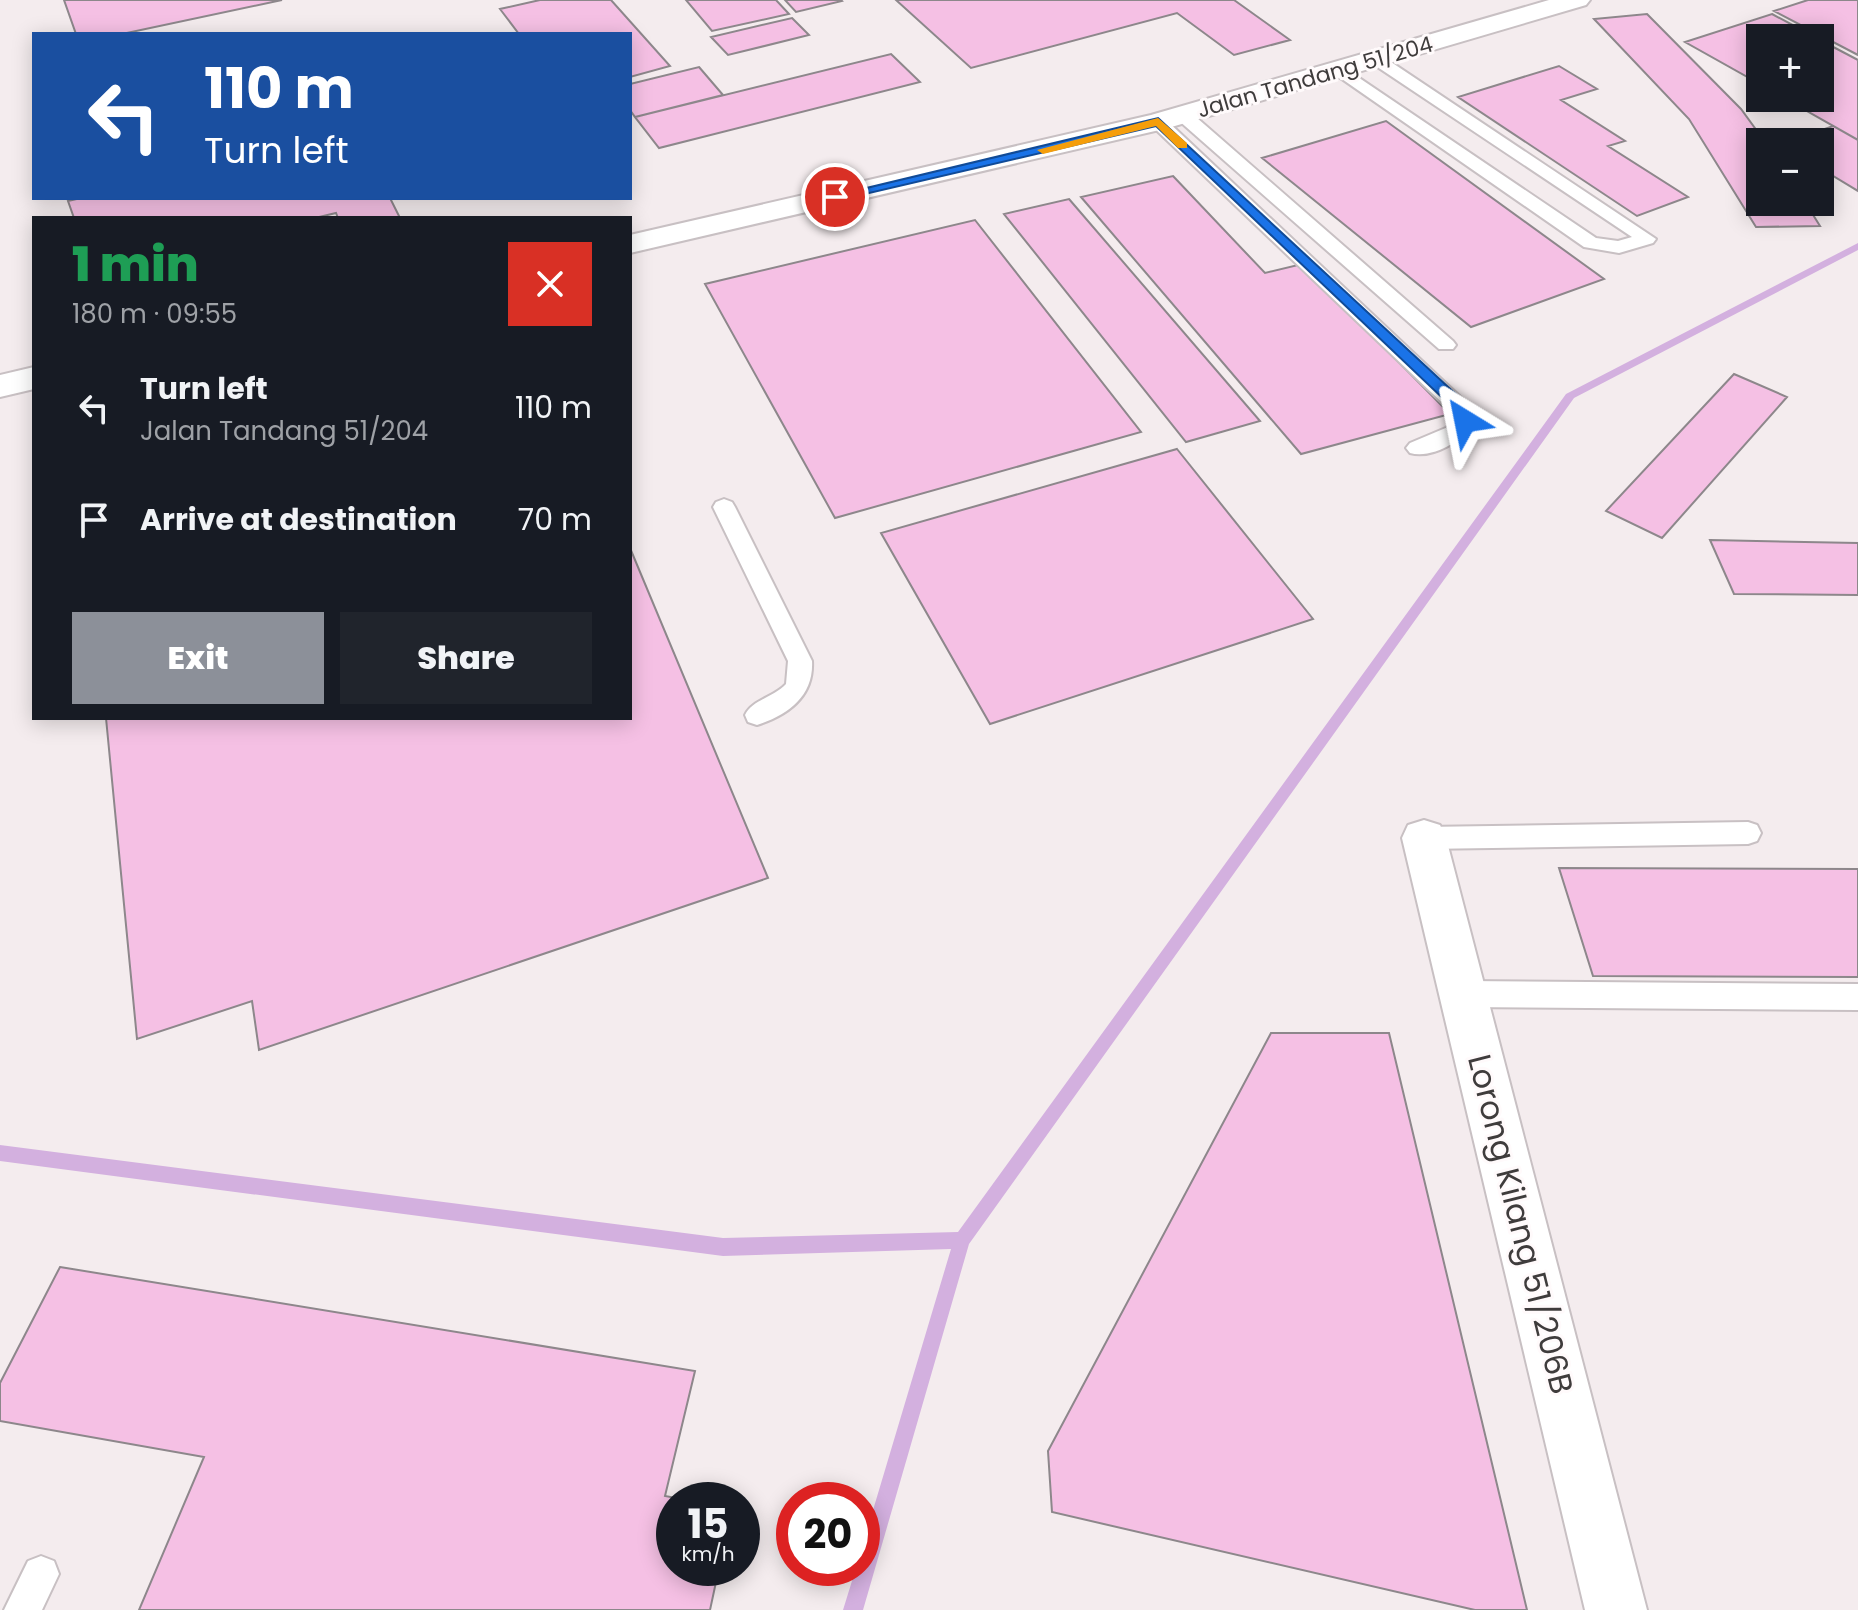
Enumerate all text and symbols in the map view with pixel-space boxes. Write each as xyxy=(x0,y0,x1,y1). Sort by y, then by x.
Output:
map controls xyxy=(1746,24,1834,216)
button: + xyxy=(1746,24,1834,112)
street label: Jalan Tandang 51/204 xyxy=(1194,28,1437,126)
text: 110 m xyxy=(204,49,354,128)
icon: left xyxy=(72,64,176,168)
text: Turn left xyxy=(204,125,349,176)
button: − xyxy=(1746,128,1834,216)
pin xyxy=(801,163,869,231)
icon: arrive xyxy=(813,175,857,219)
text: 1 min xyxy=(72,231,199,298)
button: close xyxy=(508,242,592,326)
text: 180 m · 09:55 xyxy=(72,296,237,332)
text: Turn left xyxy=(140,367,268,410)
position arrow xyxy=(1423,379,1507,463)
icon: left xyxy=(72,386,116,430)
text: 110 m xyxy=(515,386,592,429)
text: Jalan Tandang 51/204 xyxy=(140,413,428,449)
icon: arrive xyxy=(72,498,116,542)
text: Arrive at destination xyxy=(140,498,457,541)
text: 70 m xyxy=(518,498,592,541)
button: Exit xyxy=(72,612,324,704)
button: Share xyxy=(340,612,592,704)
street label: Lorong Kilang 51/206B xyxy=(1457,1049,1585,1399)
speed limit sign: 20 xyxy=(776,1482,880,1586)
text: 15 xyxy=(687,1496,729,1552)
text: km/h xyxy=(681,1540,735,1568)

